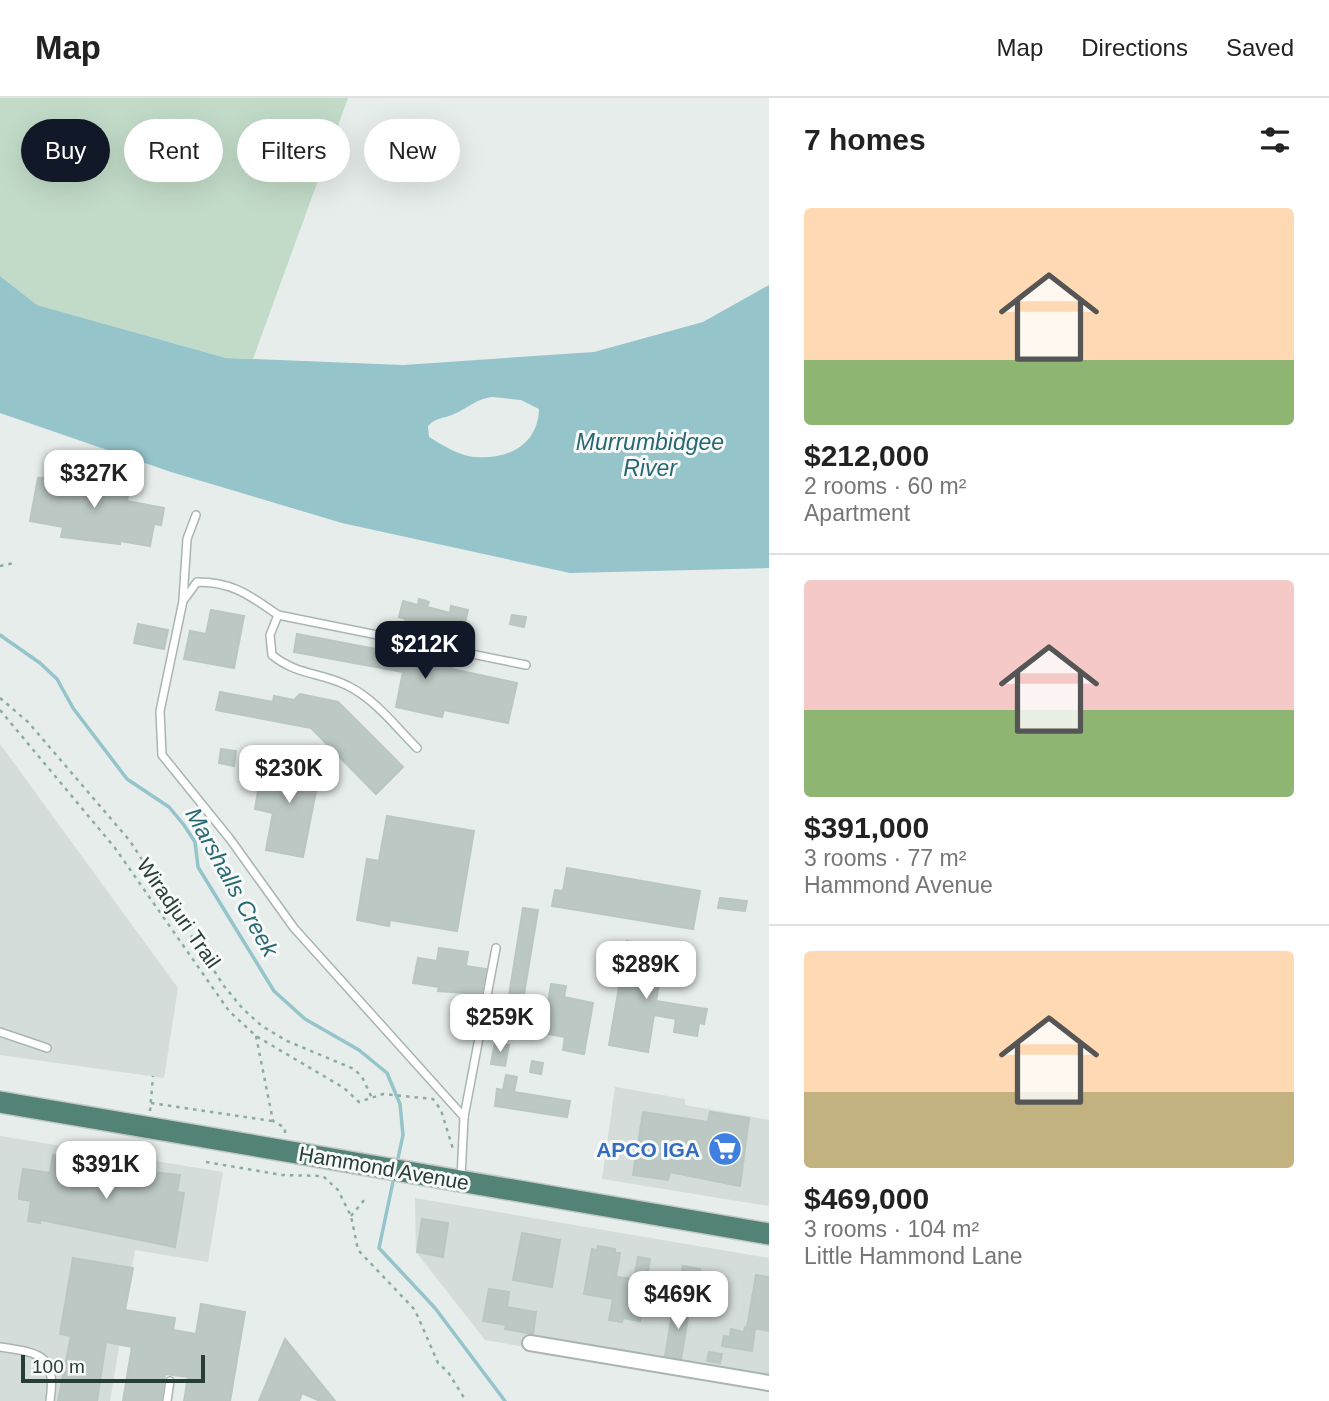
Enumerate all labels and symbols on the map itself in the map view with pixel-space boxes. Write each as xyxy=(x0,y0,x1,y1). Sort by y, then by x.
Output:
water label: Murrumbidgee River xyxy=(576,429,724,481)
pin: $327K xyxy=(45,450,143,510)
pin: $212K xyxy=(376,622,474,681)
pin: $230K xyxy=(240,746,338,805)
water label: Marshalls Creek xyxy=(180,803,284,962)
street label: Wiradjuri Trail xyxy=(133,854,225,972)
pin: $289K xyxy=(597,942,695,1001)
pin: $259K xyxy=(451,995,549,1054)
supermarket icon: APCO IGA xyxy=(706,1130,744,1168)
place label: APCO IGA xyxy=(596,1138,700,1161)
pin: $391K xyxy=(57,1142,155,1201)
street label: Hammond Avenue xyxy=(297,1142,471,1194)
pin: $469K xyxy=(629,1272,727,1331)
scale bar xyxy=(21,1352,205,1384)

